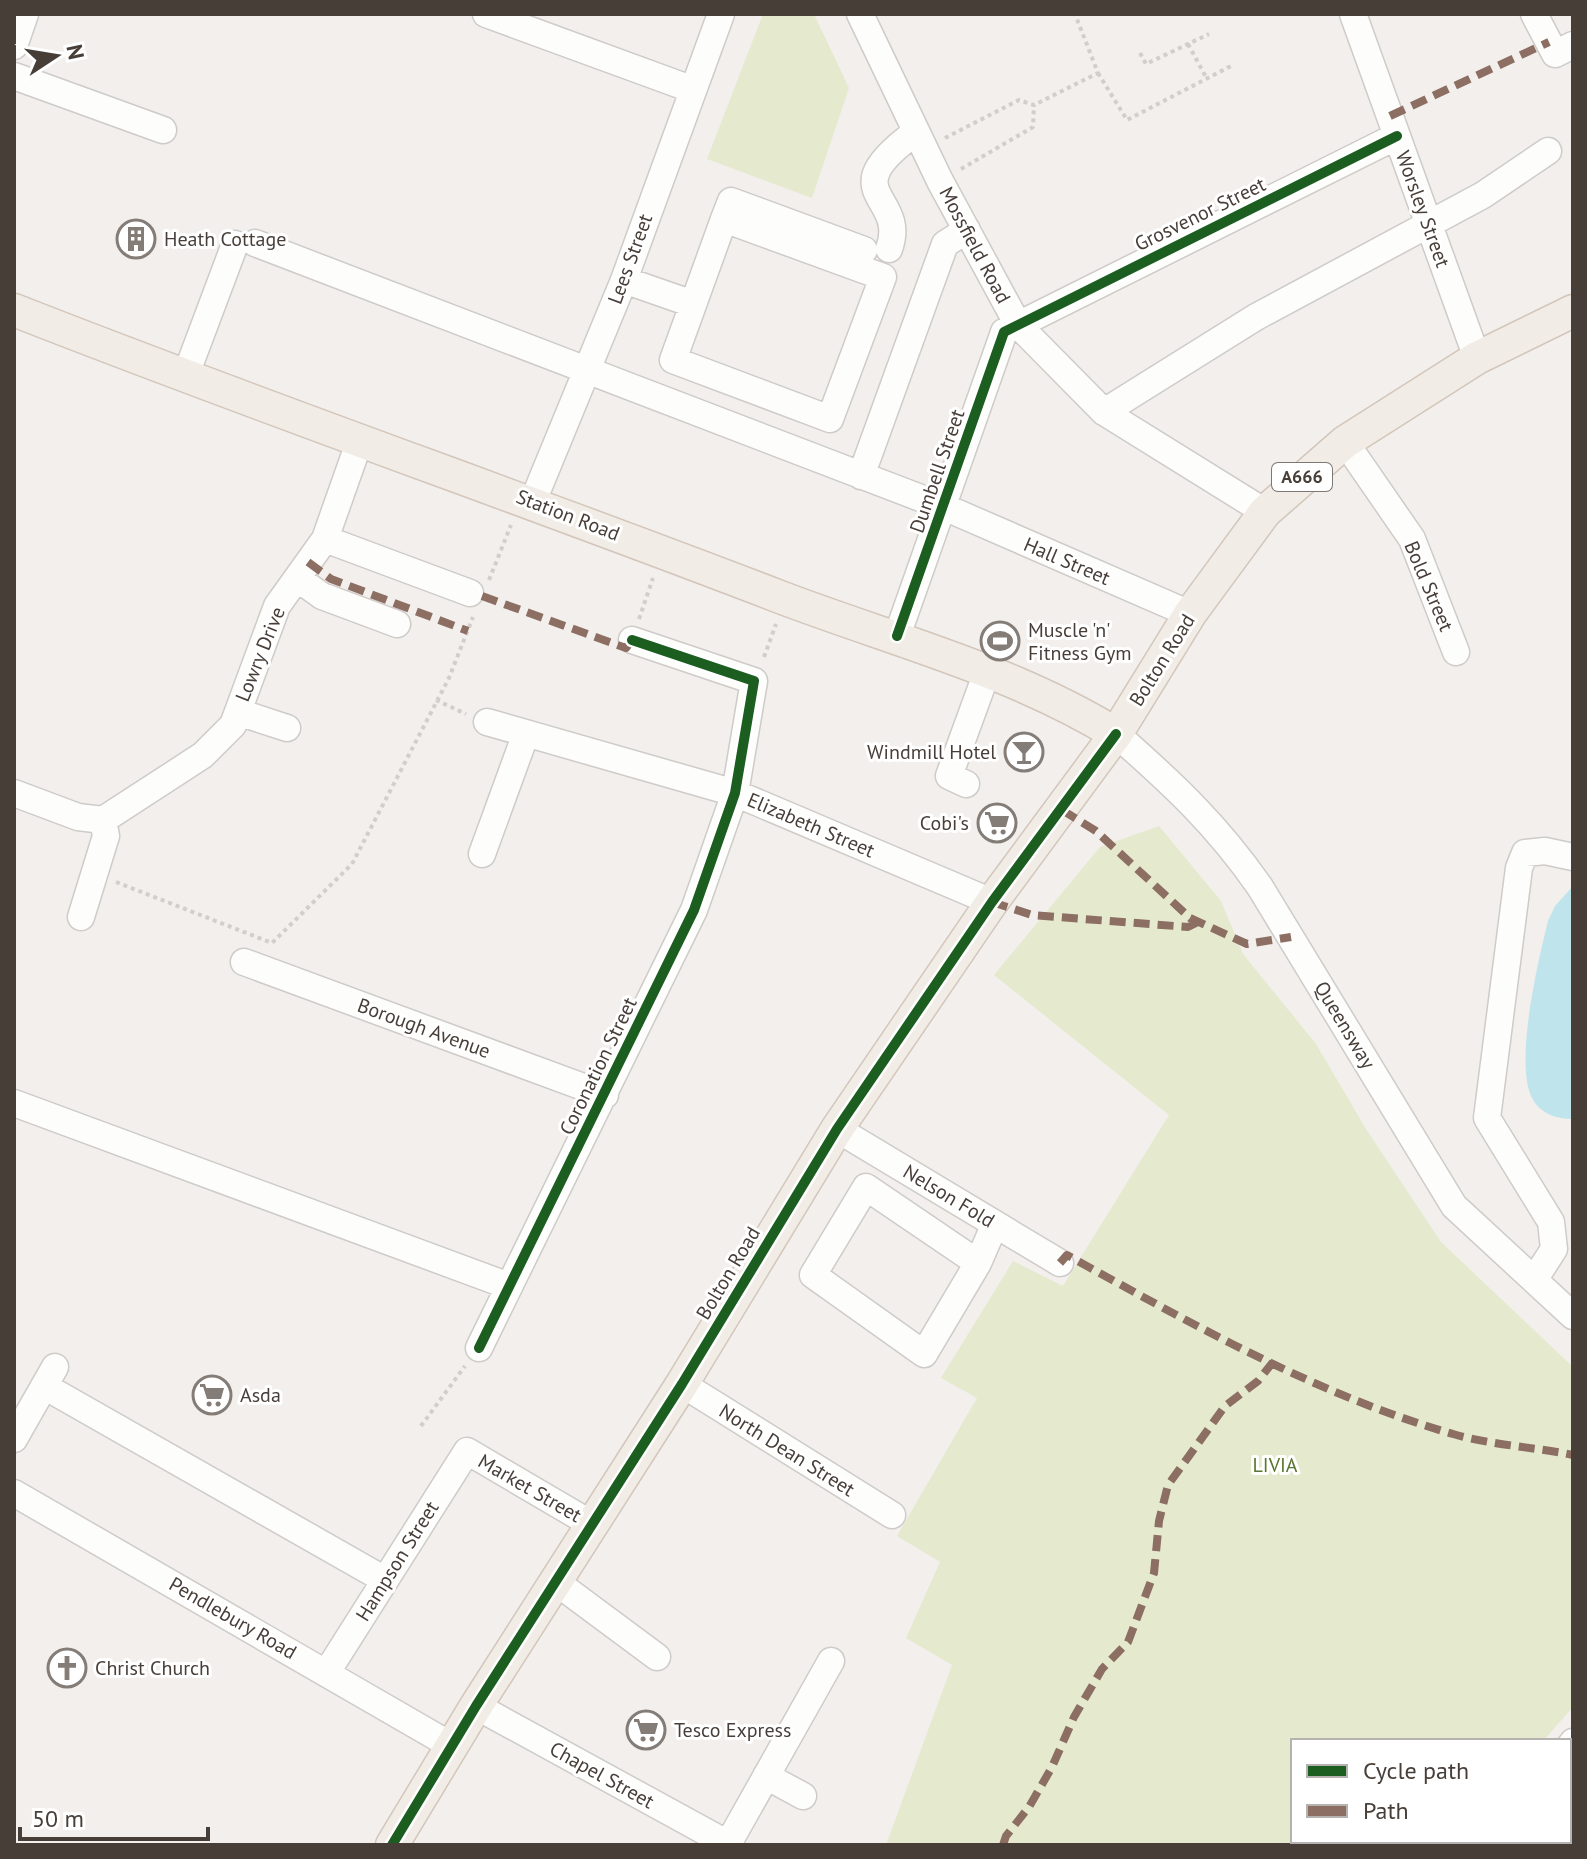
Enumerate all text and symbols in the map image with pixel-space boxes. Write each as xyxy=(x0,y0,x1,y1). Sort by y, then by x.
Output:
north arrow xyxy=(16,16,96,96)
text: N xyxy=(60,42,91,62)
street label: Worsley Street xyxy=(1390,147,1456,271)
street label: Grosvenor Street xyxy=(1130,171,1270,257)
street label: Mossfield Road xyxy=(933,182,1017,308)
street label: Lees Street xyxy=(602,210,658,308)
building icon: Heath Cottage xyxy=(115,218,157,260)
place label: Heath Cottage xyxy=(164,226,286,252)
street label: Dumbell Street xyxy=(904,406,970,536)
road number: A666 xyxy=(1272,463,1332,491)
street label: Station Road xyxy=(513,483,623,547)
street label: Hall Street xyxy=(1020,531,1114,591)
street label: Bold Street xyxy=(1398,537,1460,635)
street label: Lowry Drive xyxy=(229,603,291,705)
street label: Bolton Road xyxy=(1123,609,1201,711)
place label: Muscle 'n' Fitness Gym xyxy=(1028,617,1132,666)
sports icon: Muscle 'n' Fitness Gym xyxy=(979,620,1021,662)
bar icon: Windmill Hotel xyxy=(1003,731,1045,773)
place label: Windmill Hotel xyxy=(867,739,996,765)
street label: Elizabeth Street xyxy=(743,786,879,864)
supermarket icon: Cobi's xyxy=(976,802,1018,844)
place label: Cobi's xyxy=(920,810,969,836)
street label: Queensway xyxy=(1309,976,1382,1074)
street label: Borough Avenue xyxy=(354,992,494,1064)
street label: Coronation Street xyxy=(553,993,643,1139)
street label: Nelson Fold xyxy=(898,1158,1000,1234)
street label: Bolton Road xyxy=(690,1222,766,1324)
supermarket icon: Asda xyxy=(191,1374,233,1416)
place label: Asda xyxy=(240,1382,281,1408)
street label: North Dean Street xyxy=(714,1398,860,1502)
street label: Market Street xyxy=(474,1448,587,1528)
park label: LIVIA xyxy=(1252,1452,1298,1478)
street label: Hampson Street xyxy=(350,1496,444,1626)
street label: Pendlebury Road xyxy=(165,1571,301,1665)
church icon: Christ Church xyxy=(46,1647,88,1689)
place label: Christ Church xyxy=(95,1655,210,1681)
supermarket icon: Tesco Express xyxy=(625,1709,667,1751)
place label: Tesco Express xyxy=(674,1717,791,1743)
street label: Chapel Street xyxy=(545,1736,659,1814)
legend xyxy=(1291,1739,1571,1843)
text: Cycle path xyxy=(1363,1755,1469,1786)
scale bar xyxy=(20,1791,208,1841)
text: Path xyxy=(1363,1795,1409,1826)
text: 50 m xyxy=(32,1803,84,1834)

